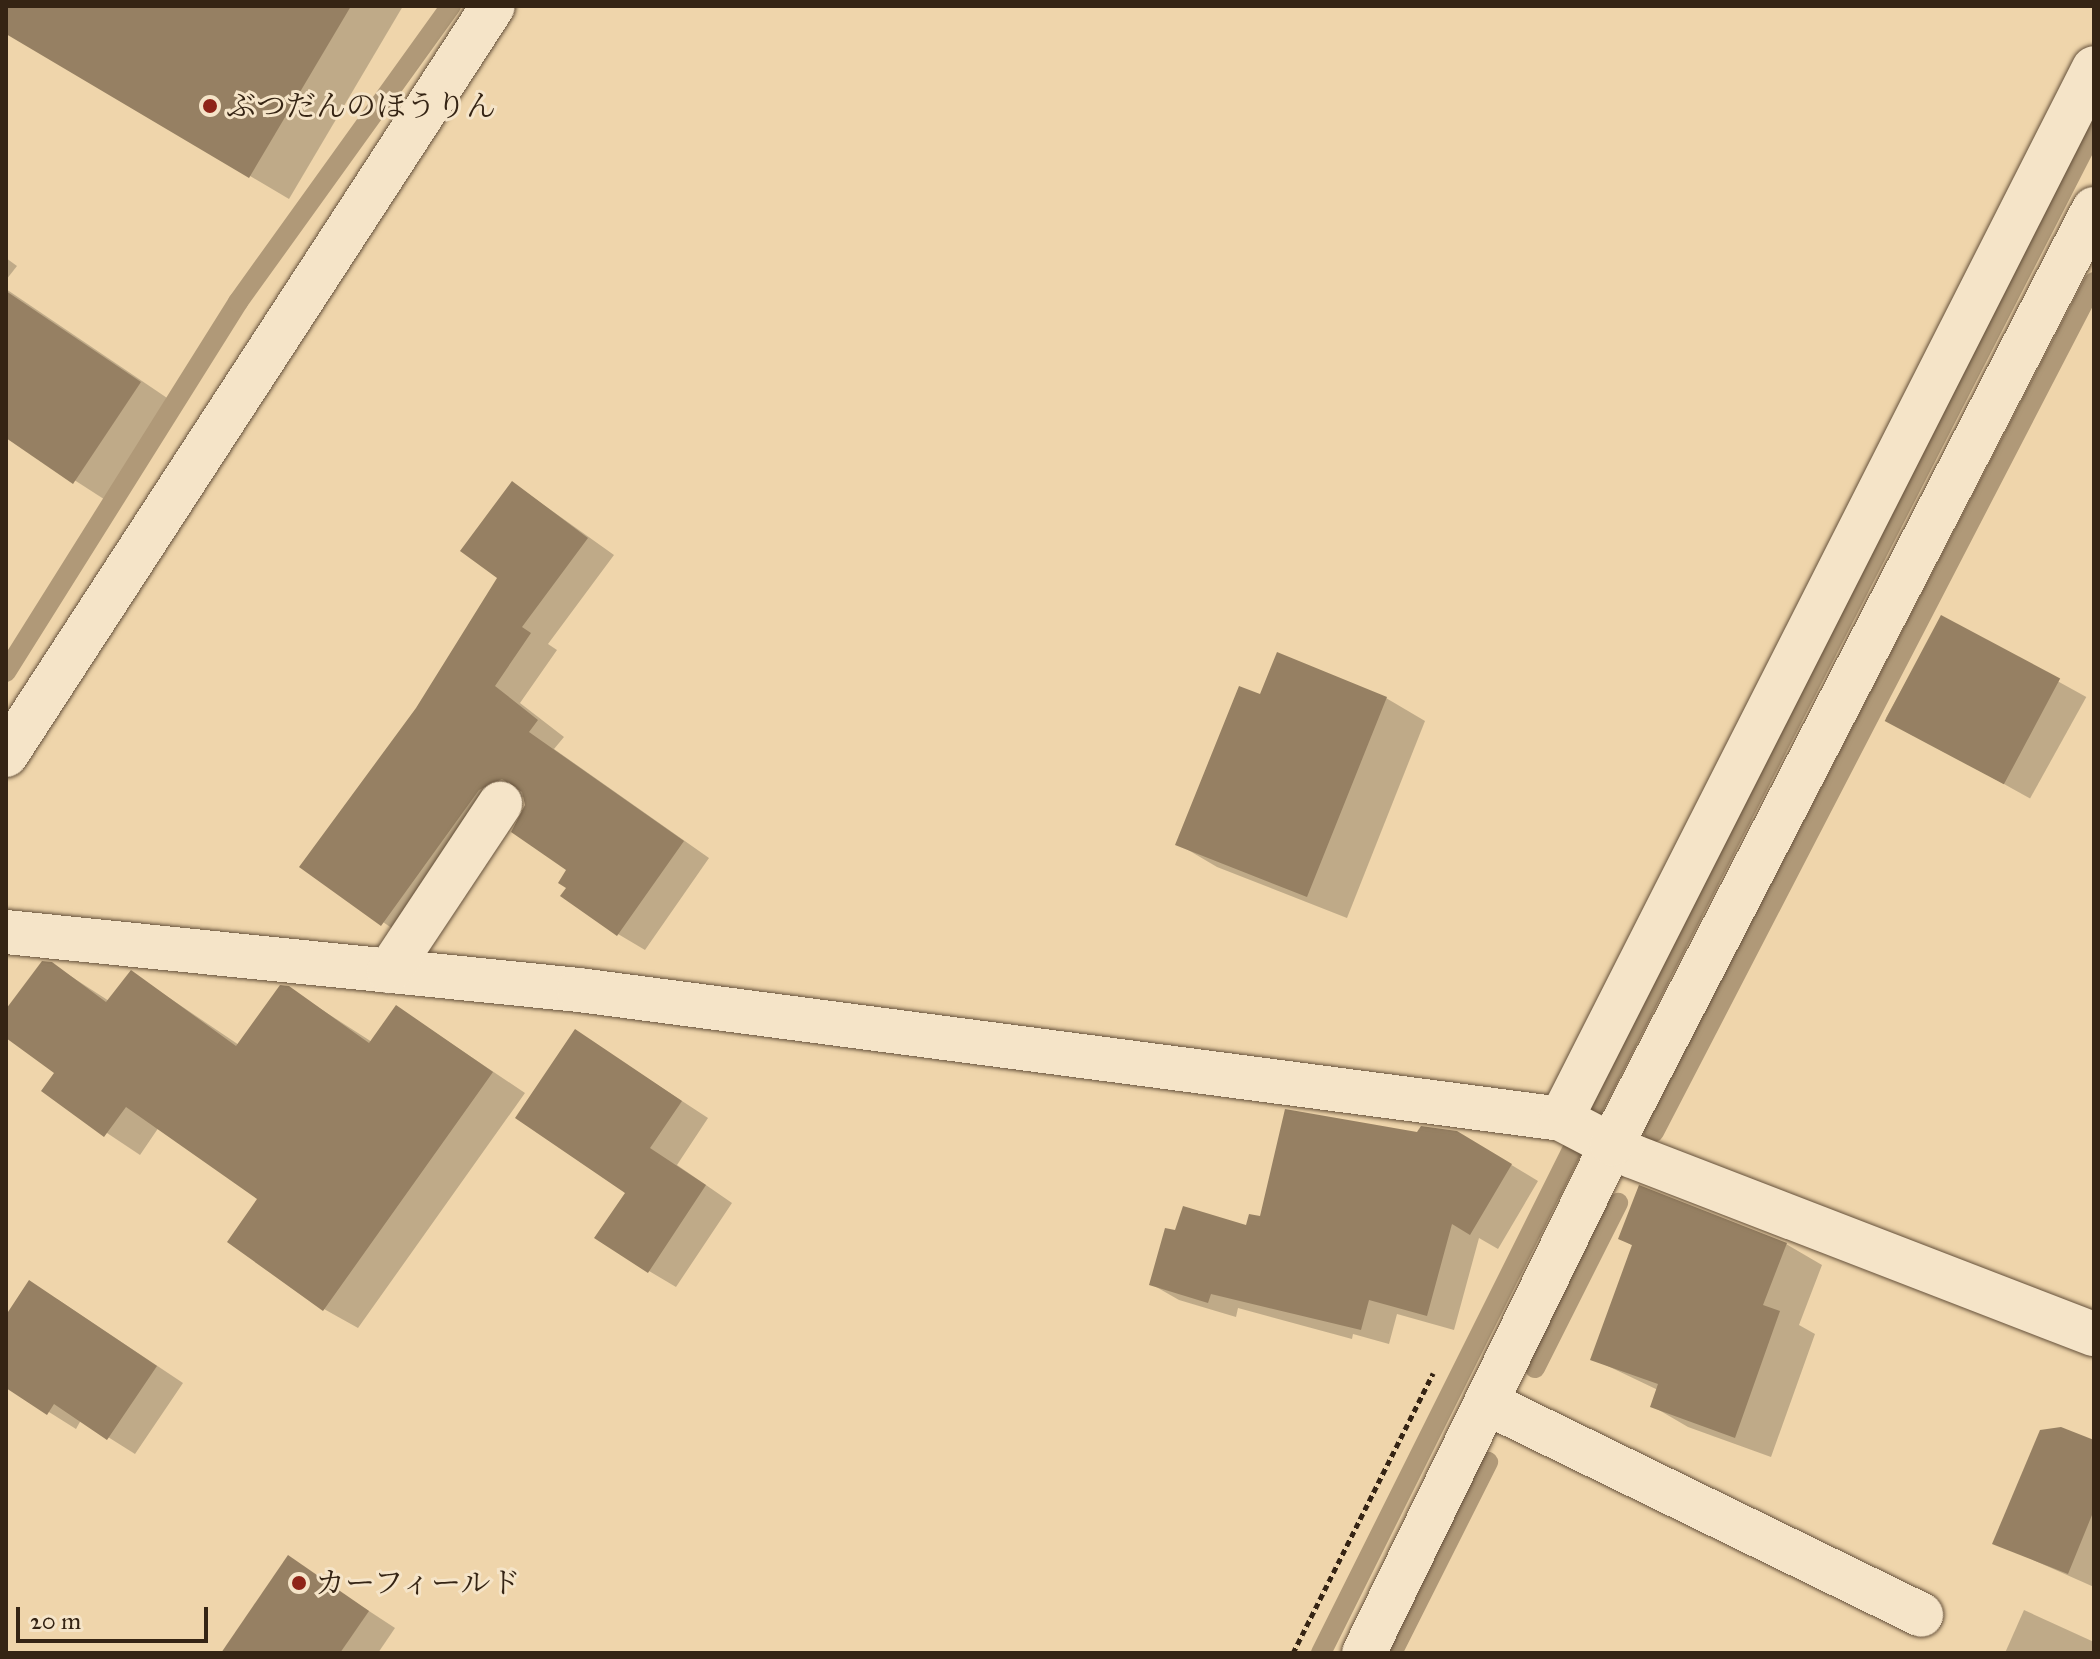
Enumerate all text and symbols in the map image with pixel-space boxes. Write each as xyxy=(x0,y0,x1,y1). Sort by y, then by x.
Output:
place label: ぶつだんのほうりん xyxy=(226,88,496,124)
marker: ぶつだんのほうりん xyxy=(201,97,219,115)
place label: カーフィールド xyxy=(315,1565,525,1601)
marker: カーフィールド xyxy=(290,1574,308,1592)
scale bar xyxy=(20,1591,212,1641)
text: 20 m xyxy=(30,1606,81,1636)

